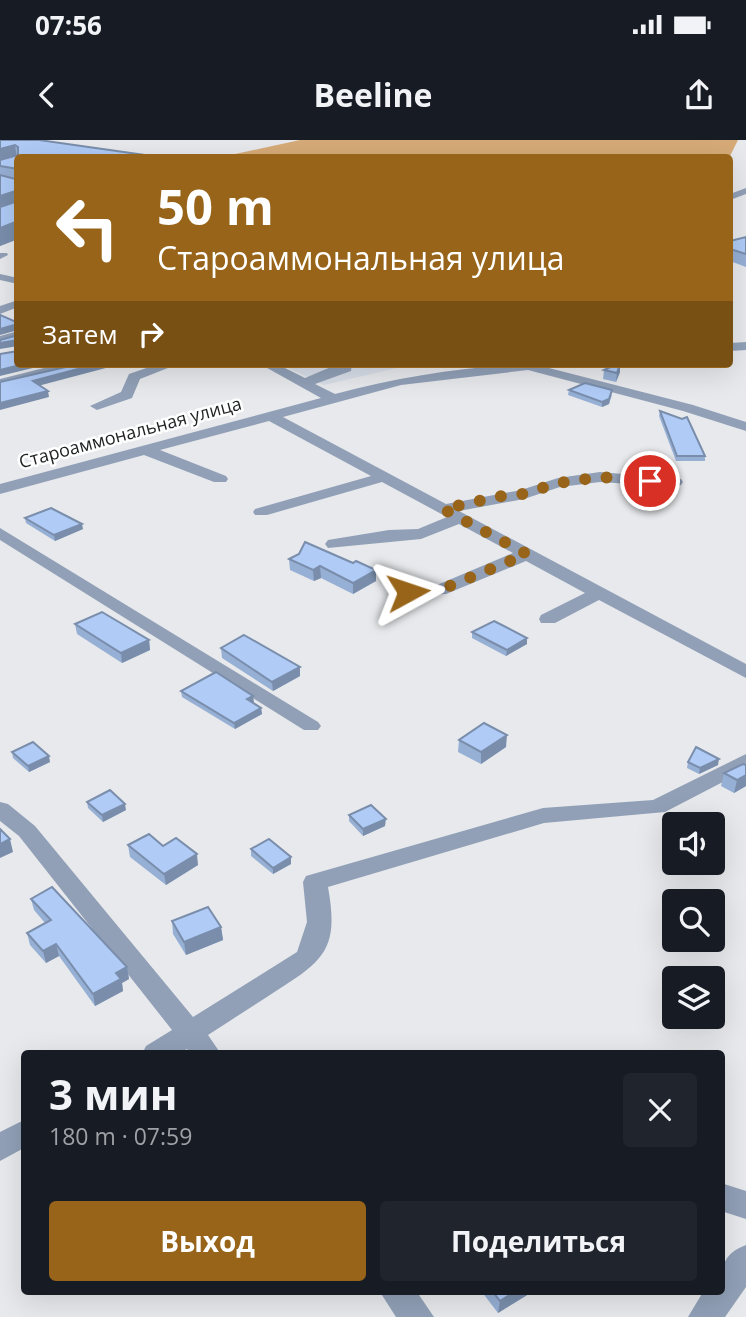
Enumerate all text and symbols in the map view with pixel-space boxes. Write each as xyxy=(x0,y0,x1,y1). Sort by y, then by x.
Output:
text: 07:56 xyxy=(35,7,102,43)
text: Beeline xyxy=(314,73,432,116)
icon: back xyxy=(28,76,66,114)
icon: share xyxy=(680,76,718,114)
text: 50 m xyxy=(157,173,274,239)
icon: left xyxy=(42,182,133,273)
text: Староаммональная улица xyxy=(157,236,565,279)
icon: right xyxy=(132,315,170,353)
text: Затем xyxy=(42,316,118,352)
street label: Староаммональная улица xyxy=(16,391,244,473)
pin xyxy=(620,451,680,511)
icon: arrive xyxy=(631,462,669,500)
position arrow xyxy=(371,555,445,629)
map controls xyxy=(662,812,725,1029)
button: sound xyxy=(662,812,725,875)
button: search xyxy=(662,889,725,952)
button: layers xyxy=(662,966,725,1029)
text: 3 мин xyxy=(49,1065,177,1122)
button: close xyxy=(623,1073,697,1147)
text: 180 m · 07:59 xyxy=(49,1120,192,1152)
button: Выход xyxy=(49,1201,366,1281)
button: Поделиться xyxy=(380,1201,697,1281)

